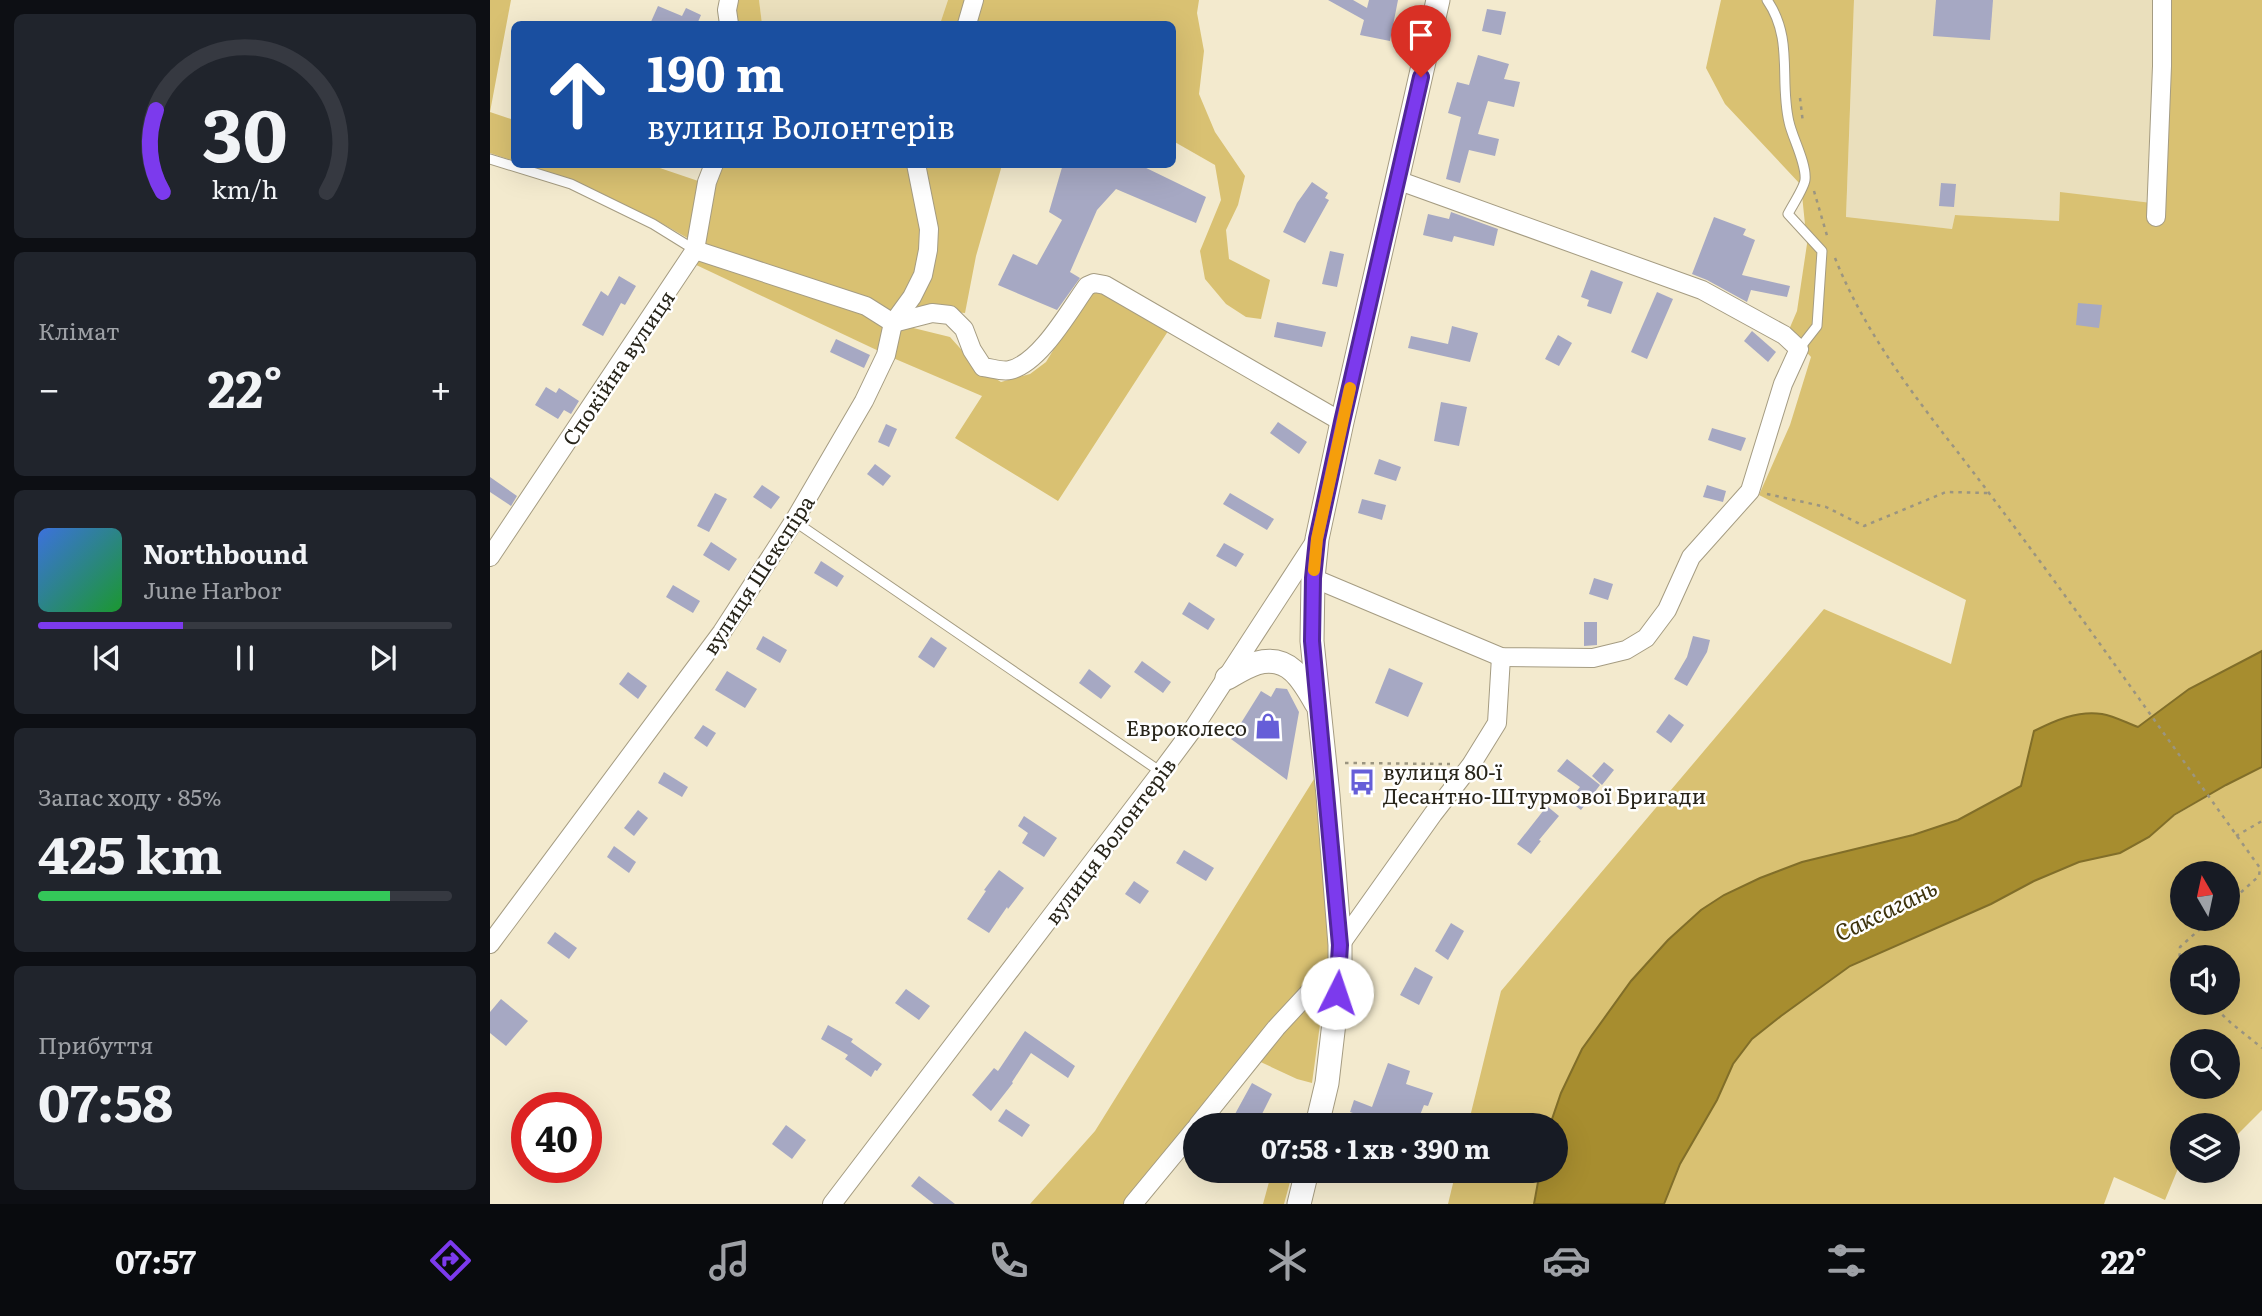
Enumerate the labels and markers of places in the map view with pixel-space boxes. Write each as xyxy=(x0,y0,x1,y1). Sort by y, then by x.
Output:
pin xyxy=(1391,5,1451,77)
place label: Евроколесо xyxy=(1126,711,1247,742)
shop icon: Евроколесо xyxy=(1253,711,1283,741)
place label: вулиця 80-ї Десантно-Штурмової Бригади xyxy=(1383,755,1706,810)
bus stop icon: вулиця 80-ї Десантно-Штурмової Бригади xyxy=(1347,767,1377,797)

